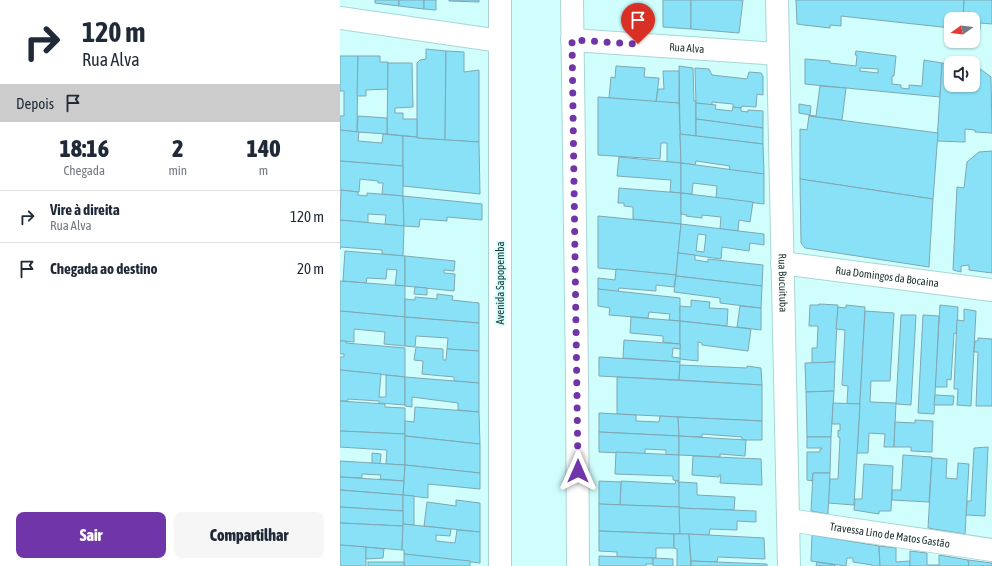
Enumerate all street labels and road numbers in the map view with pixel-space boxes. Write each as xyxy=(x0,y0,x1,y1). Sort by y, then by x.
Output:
street label: Rua Alva xyxy=(669,41,705,55)
street label: Avenida Sapopemba xyxy=(494,241,506,325)
street label: Rua Bucuituba xyxy=(776,253,790,312)
street label: Rua Domingos da Bocaina xyxy=(835,264,940,289)
street label: Travessa Lino de Matos Gastão xyxy=(829,520,951,550)

